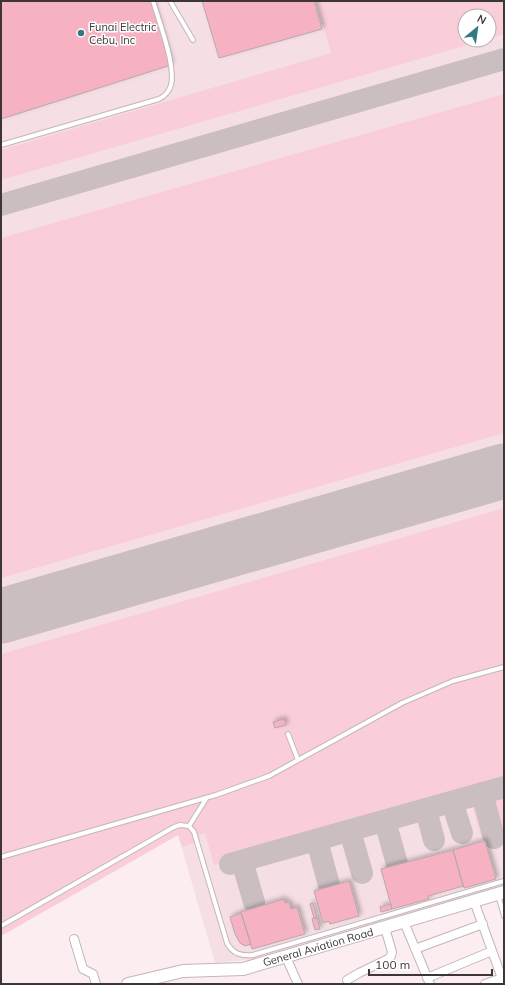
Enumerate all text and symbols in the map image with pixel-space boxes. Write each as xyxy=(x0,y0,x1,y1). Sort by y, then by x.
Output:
north arrow xyxy=(457,8,497,48)
text: N xyxy=(475,11,489,27)
place label: Funai Electric Cebu, Inc xyxy=(89,20,157,47)
marker: Funai Electric Cebu, Inc xyxy=(76,28,86,38)
street label: General Aviation Road xyxy=(261,925,375,969)
scale bar xyxy=(369,951,492,977)
text: 100 m xyxy=(375,957,410,972)

